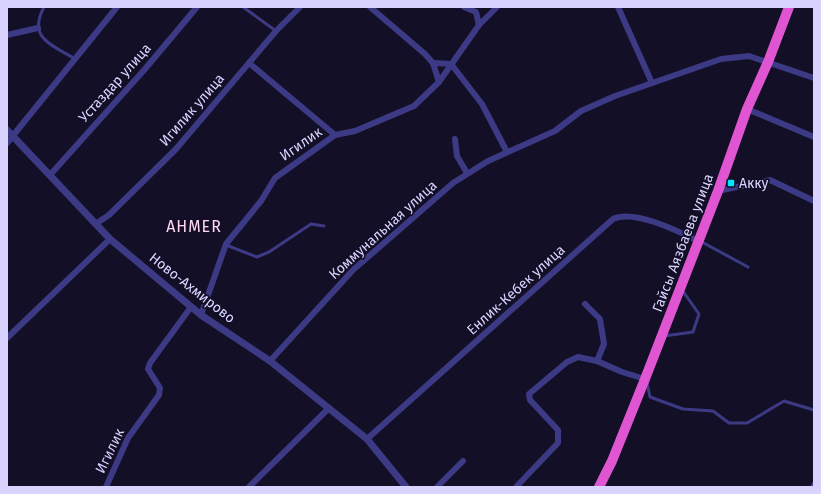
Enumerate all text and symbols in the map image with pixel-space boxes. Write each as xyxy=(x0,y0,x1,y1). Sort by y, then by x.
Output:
street label: Устаздар улица xyxy=(75,40,155,126)
street label: Игилик улица xyxy=(156,70,228,150)
street label: Игилик xyxy=(277,123,326,165)
street label: Гайсы Аязбаева улица xyxy=(649,172,717,314)
place label: Акку xyxy=(739,175,769,192)
street label: Коммунальная улица xyxy=(326,177,440,283)
marker: Акку xyxy=(726,178,736,188)
district label: AHMER xyxy=(166,217,222,236)
street label: Енлик-Кебек улица xyxy=(464,242,568,338)
street label: Ново-Ахмирово xyxy=(146,249,238,327)
street label: Игилик xyxy=(92,425,128,476)

